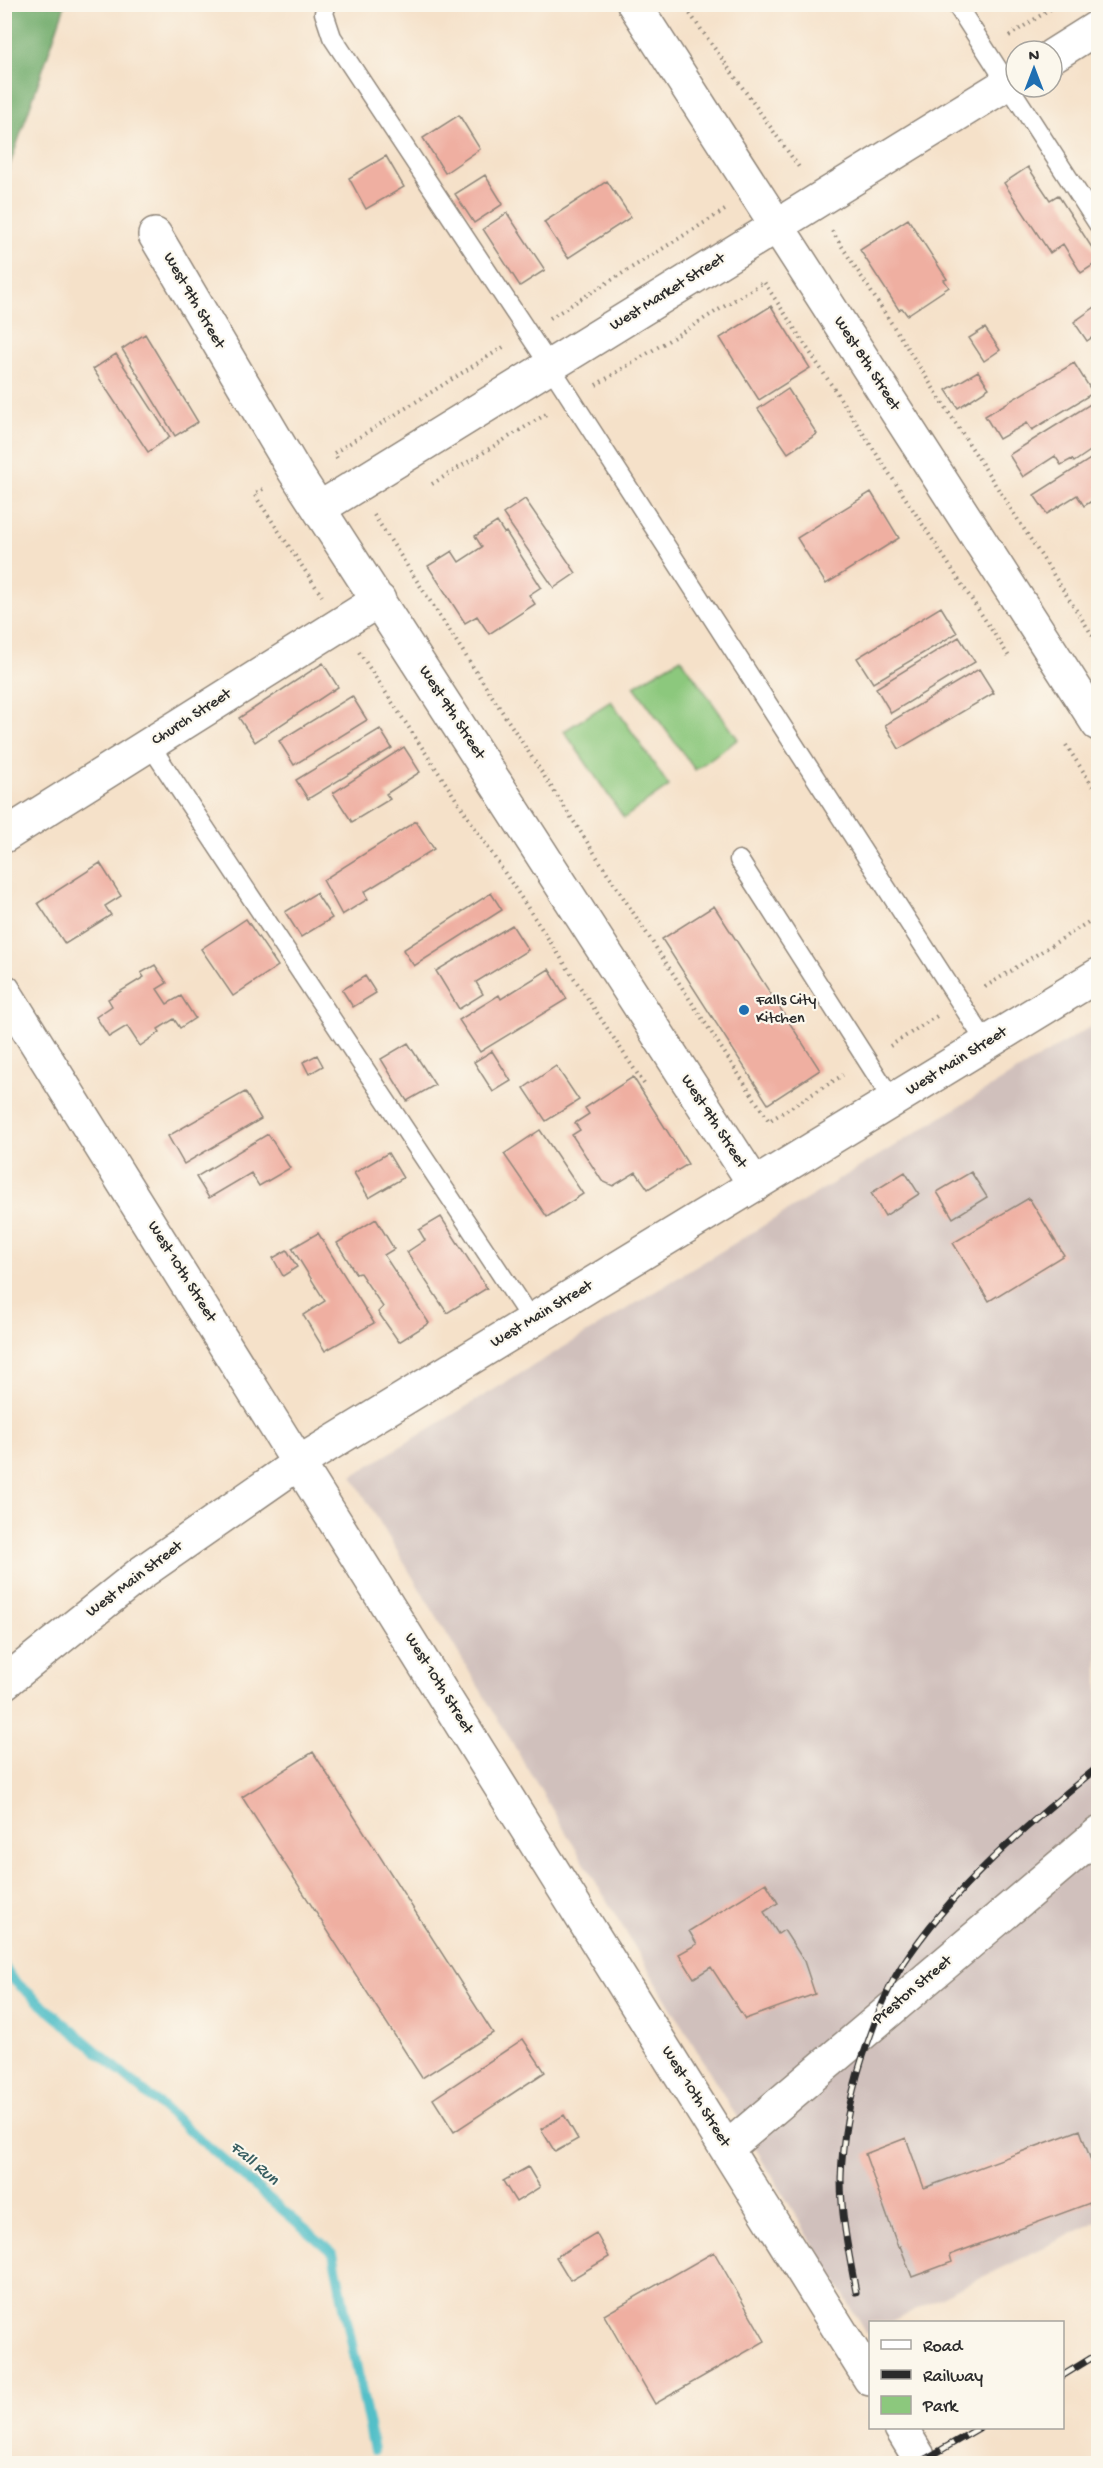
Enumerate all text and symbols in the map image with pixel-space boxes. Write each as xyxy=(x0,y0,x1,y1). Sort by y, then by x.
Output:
north arrow xyxy=(1004,39,1064,99)
text: N xyxy=(1029,48,1040,67)
street label: West Market Street xyxy=(607,249,730,336)
street label: West 9th Street xyxy=(158,250,229,354)
street label: West 8th Street xyxy=(829,313,904,416)
street label: West 9th Street xyxy=(414,663,489,765)
street label: Church Street xyxy=(149,684,237,751)
place label: Falls City Kitchen xyxy=(755,992,816,1029)
marker: Falls City Kitchen xyxy=(737,1003,751,1017)
street label: West Main Street xyxy=(903,1023,1012,1101)
street label: West 9th Street xyxy=(676,1072,751,1174)
street label: West 10th Street xyxy=(142,1218,220,1327)
street label: West Main Street xyxy=(488,1276,598,1353)
street label: West Main Street xyxy=(83,1537,188,1622)
street label: West 10th Street xyxy=(399,1630,477,1739)
street label: Preston Street xyxy=(869,1951,958,2030)
street label: West 10th Street xyxy=(656,2043,734,2152)
water label: Fall Run xyxy=(225,2137,283,2191)
legend xyxy=(869,2321,1064,2429)
text: Road xyxy=(923,2337,964,2358)
text: Railway xyxy=(923,2367,983,2388)
text: Park xyxy=(922,2397,959,2418)

